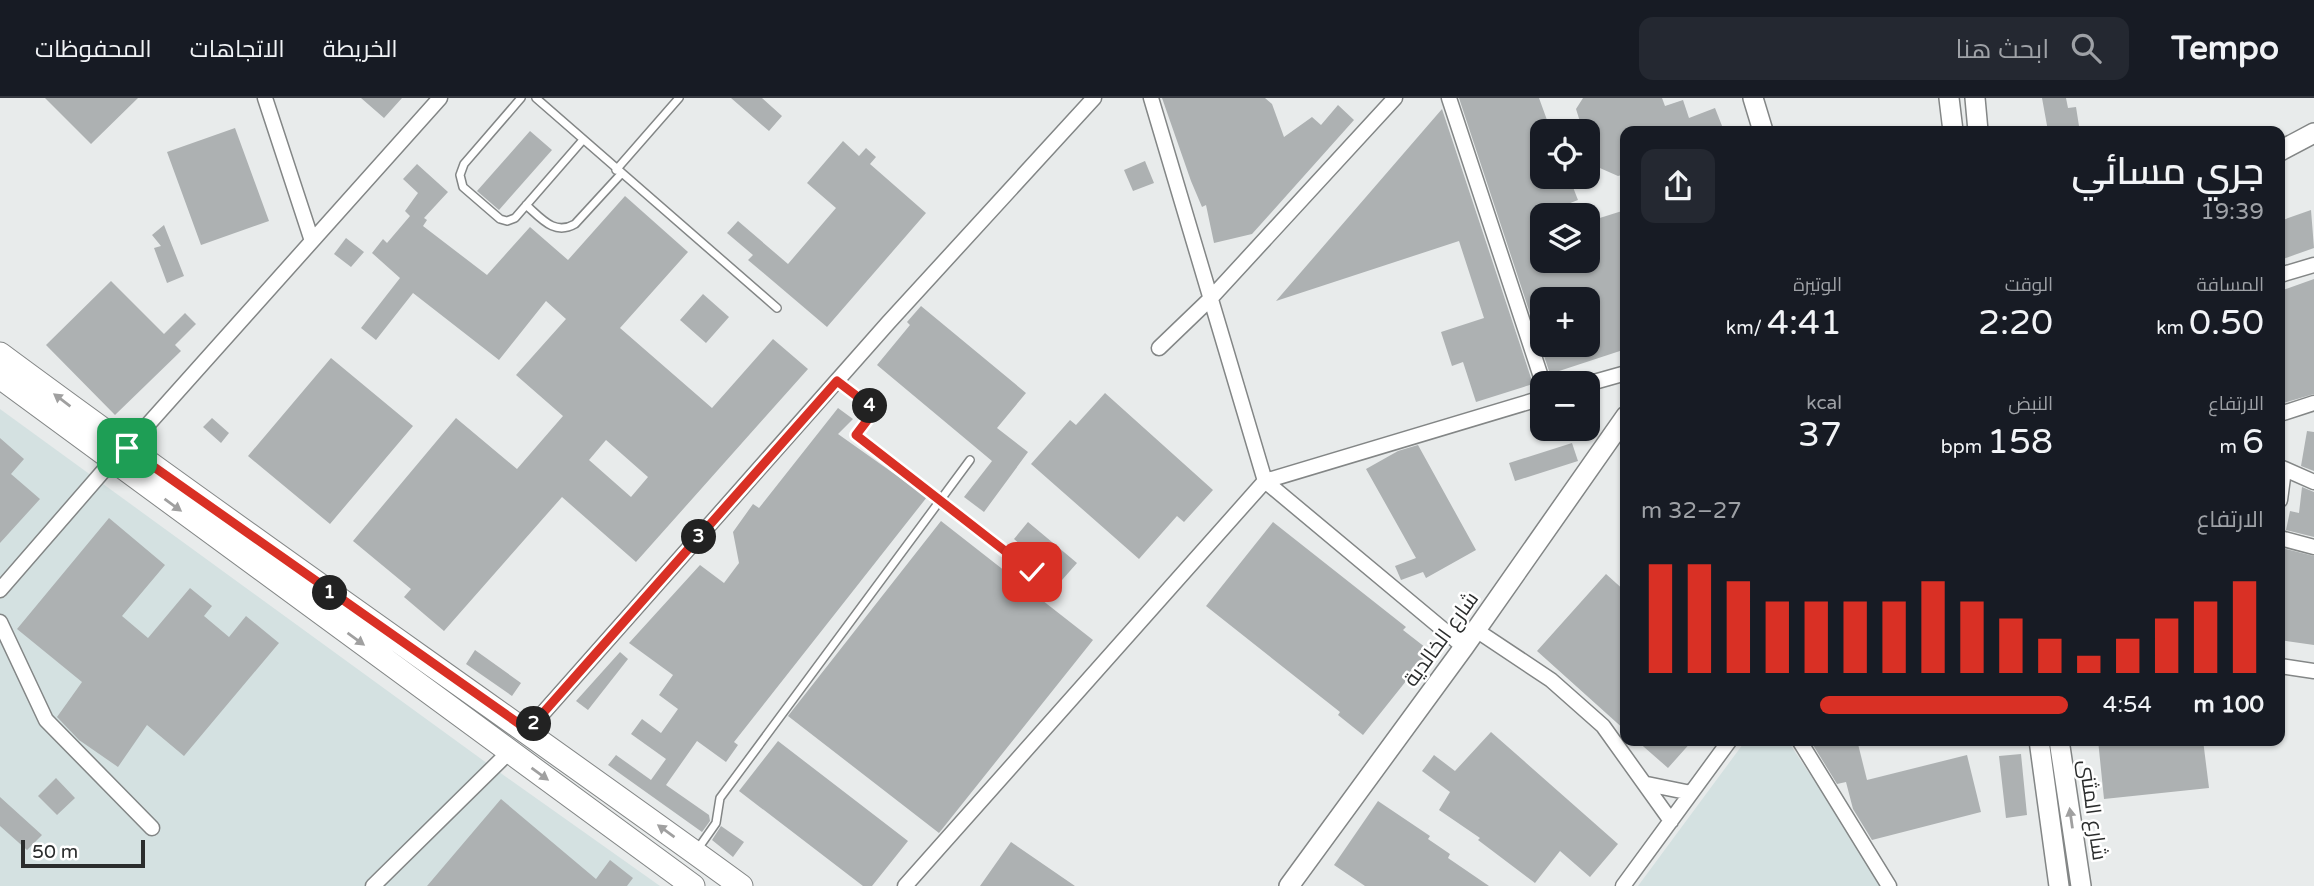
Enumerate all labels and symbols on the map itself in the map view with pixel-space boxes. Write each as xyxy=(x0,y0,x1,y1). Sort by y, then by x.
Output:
pin: 4 xyxy=(852,388,888,424)
one-way arrow xyxy=(54,393,72,408)
pin xyxy=(97,418,157,478)
one-way arrow xyxy=(164,498,182,512)
pin: 3 xyxy=(682,520,716,555)
pin xyxy=(1002,542,1062,602)
pin: 1 xyxy=(312,575,348,610)
street label: شارع الخالدية xyxy=(1399,587,1485,692)
one-way arrow xyxy=(347,632,365,647)
pin: 2 xyxy=(516,706,552,742)
street label: شارع المثنى xyxy=(2072,758,2112,862)
one-way arrow xyxy=(531,766,549,780)
one-way arrow xyxy=(2065,807,2076,829)
one-way arrow xyxy=(657,825,675,839)
scale bar xyxy=(21,837,145,869)

